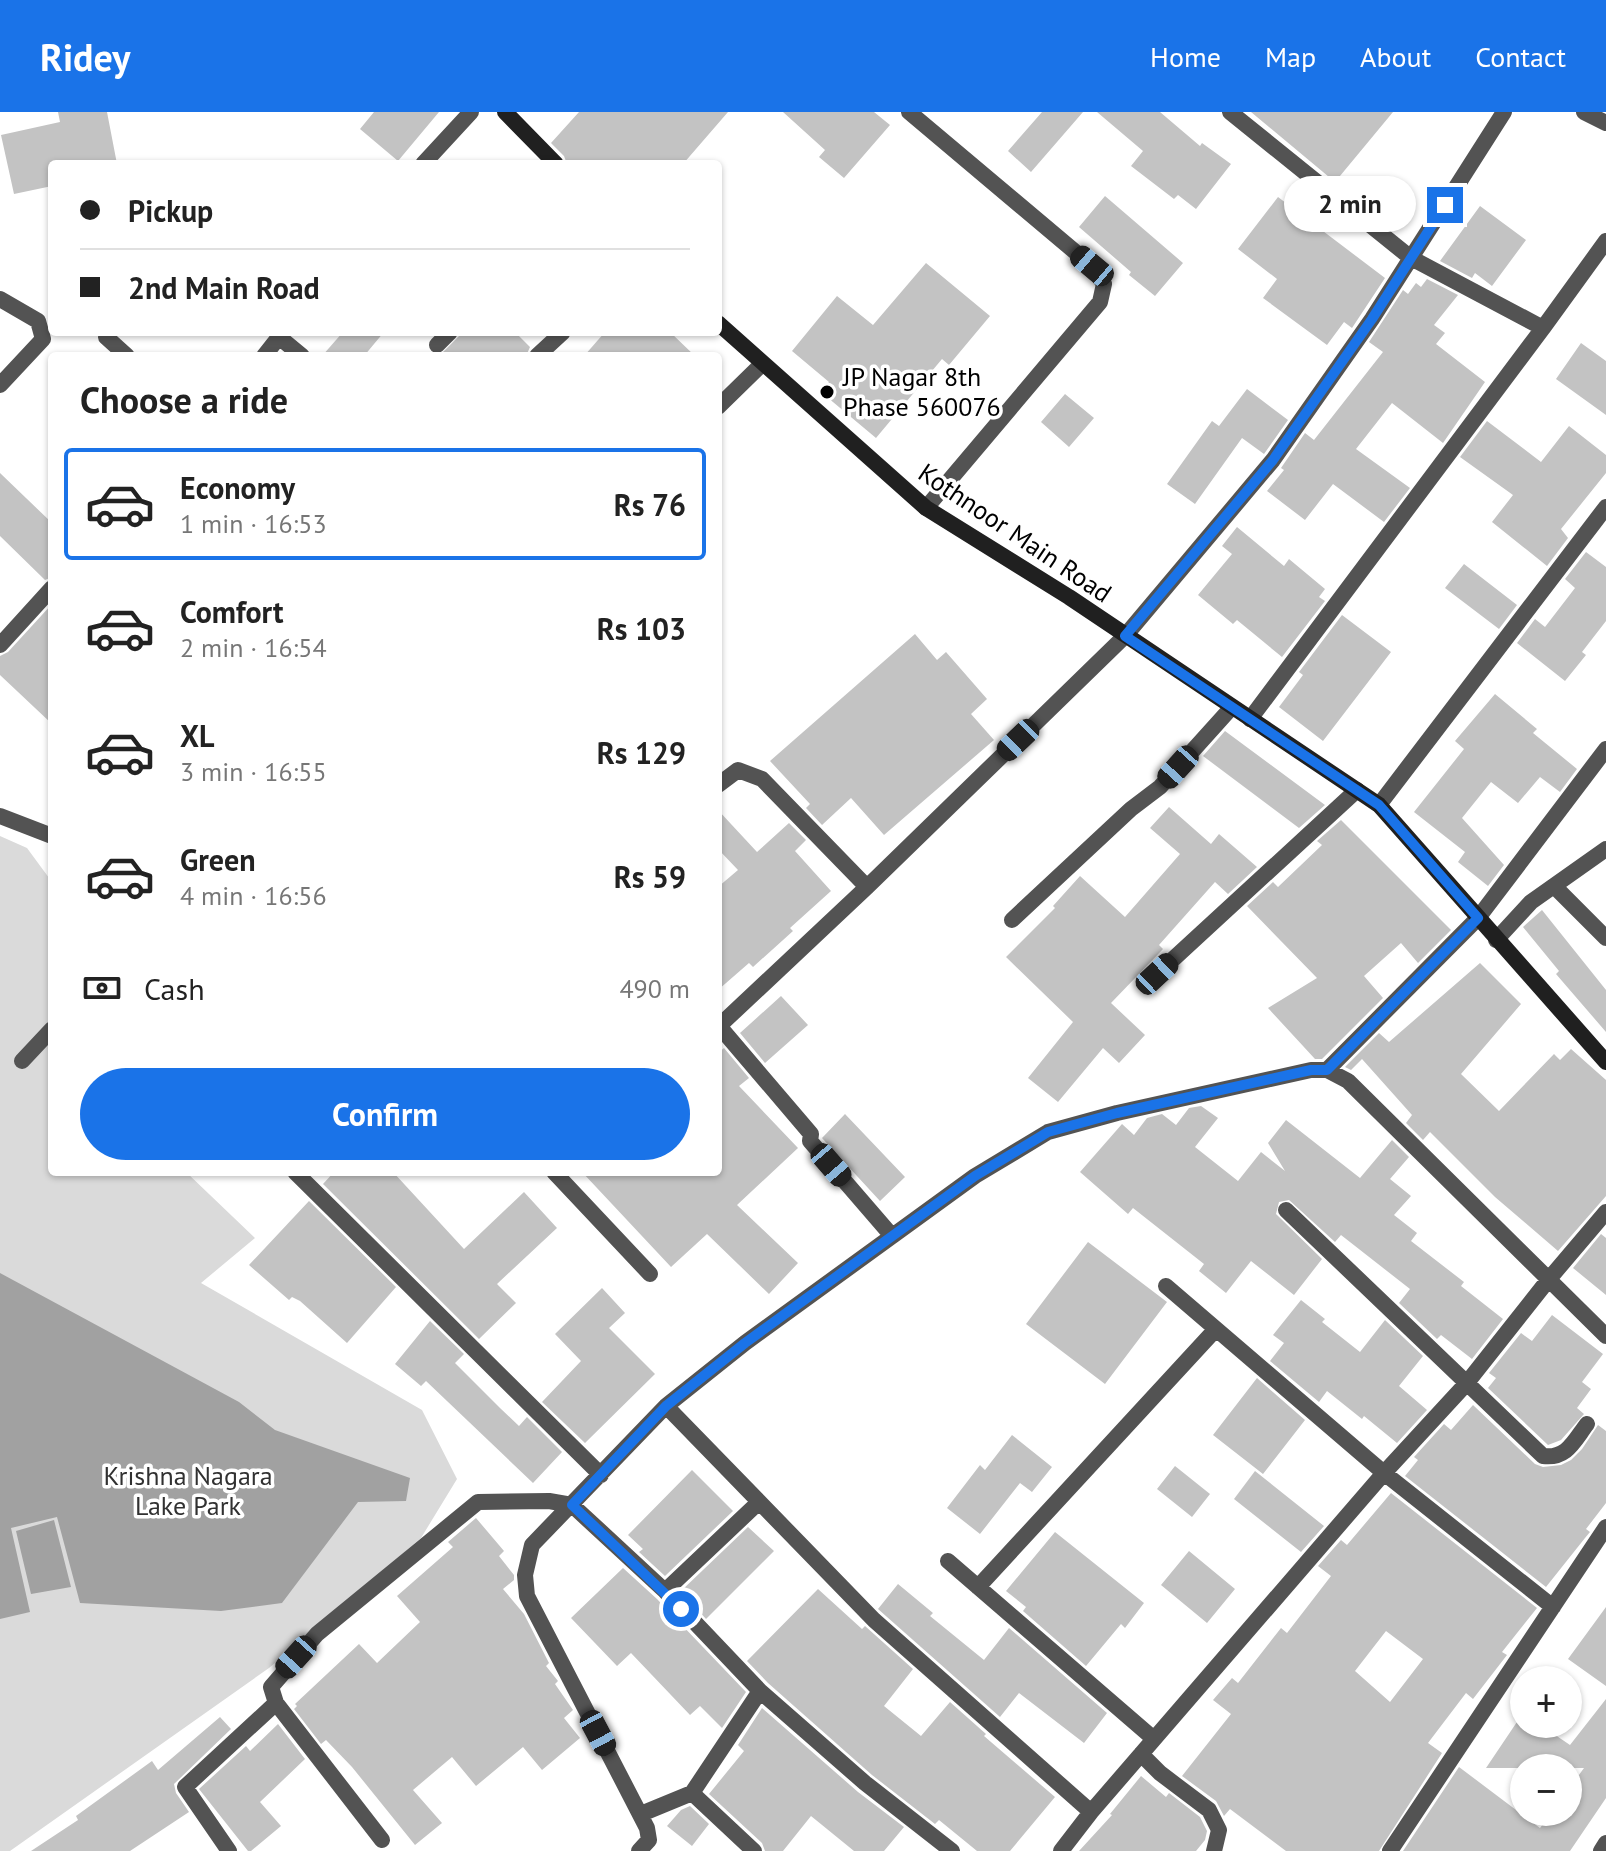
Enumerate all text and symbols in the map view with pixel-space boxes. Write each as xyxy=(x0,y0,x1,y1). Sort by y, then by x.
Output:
text: Ridey xyxy=(40,32,131,81)
text: Home xyxy=(1150,38,1221,75)
text: Map xyxy=(1265,38,1316,75)
text: About xyxy=(1360,38,1431,75)
text: Contact xyxy=(1475,38,1566,75)
callout: 2 min xyxy=(1285,177,1417,233)
text: 2 min xyxy=(1318,187,1382,220)
route end xyxy=(1427,187,1463,223)
text: Pickup xyxy=(128,191,213,230)
car xyxy=(1066,241,1118,291)
text: 2nd Main Road xyxy=(128,268,320,307)
place label: JP Nagar 8th Phase 560076 xyxy=(842,360,1001,423)
text: Choose a ride xyxy=(80,376,288,423)
marker: JP Nagar 8th Phase 560076 xyxy=(818,383,836,401)
street label: Kothnoor Main Road xyxy=(912,456,1118,609)
icon: car xyxy=(84,468,156,540)
text: Economy xyxy=(180,468,295,507)
text: Rs 76 xyxy=(614,485,686,524)
text: 1 min · 16:53 xyxy=(180,507,327,540)
icon: car xyxy=(84,592,156,664)
text: Comfort xyxy=(180,592,283,631)
text: Rs 103 xyxy=(597,609,686,648)
text: 2 min · 16:54 xyxy=(180,631,327,664)
car xyxy=(992,715,1044,765)
icon: car xyxy=(84,716,156,788)
text: XL xyxy=(180,716,214,755)
text: Rs 129 xyxy=(597,733,686,772)
car xyxy=(1153,741,1203,793)
text: 3 min · 16:55 xyxy=(180,755,327,788)
icon: car xyxy=(84,840,156,912)
text: Green xyxy=(180,840,255,879)
text: Rs 59 xyxy=(614,857,686,896)
text: 4 min · 16:56 xyxy=(180,879,327,912)
car xyxy=(1131,949,1183,999)
icon: cash xyxy=(80,966,124,1010)
text: Cash xyxy=(144,969,205,1008)
text: 490 m xyxy=(619,972,690,1005)
button: Confirm xyxy=(80,1068,690,1160)
car xyxy=(806,1139,856,1191)
park label: Krishna Nagara Lake Park xyxy=(103,1459,273,1522)
route start xyxy=(663,1591,699,1627)
car xyxy=(271,1631,321,1683)
map controls xyxy=(1510,1666,1582,1826)
button: + xyxy=(1510,1666,1582,1738)
car xyxy=(576,1706,620,1760)
button: − xyxy=(1510,1754,1582,1826)

